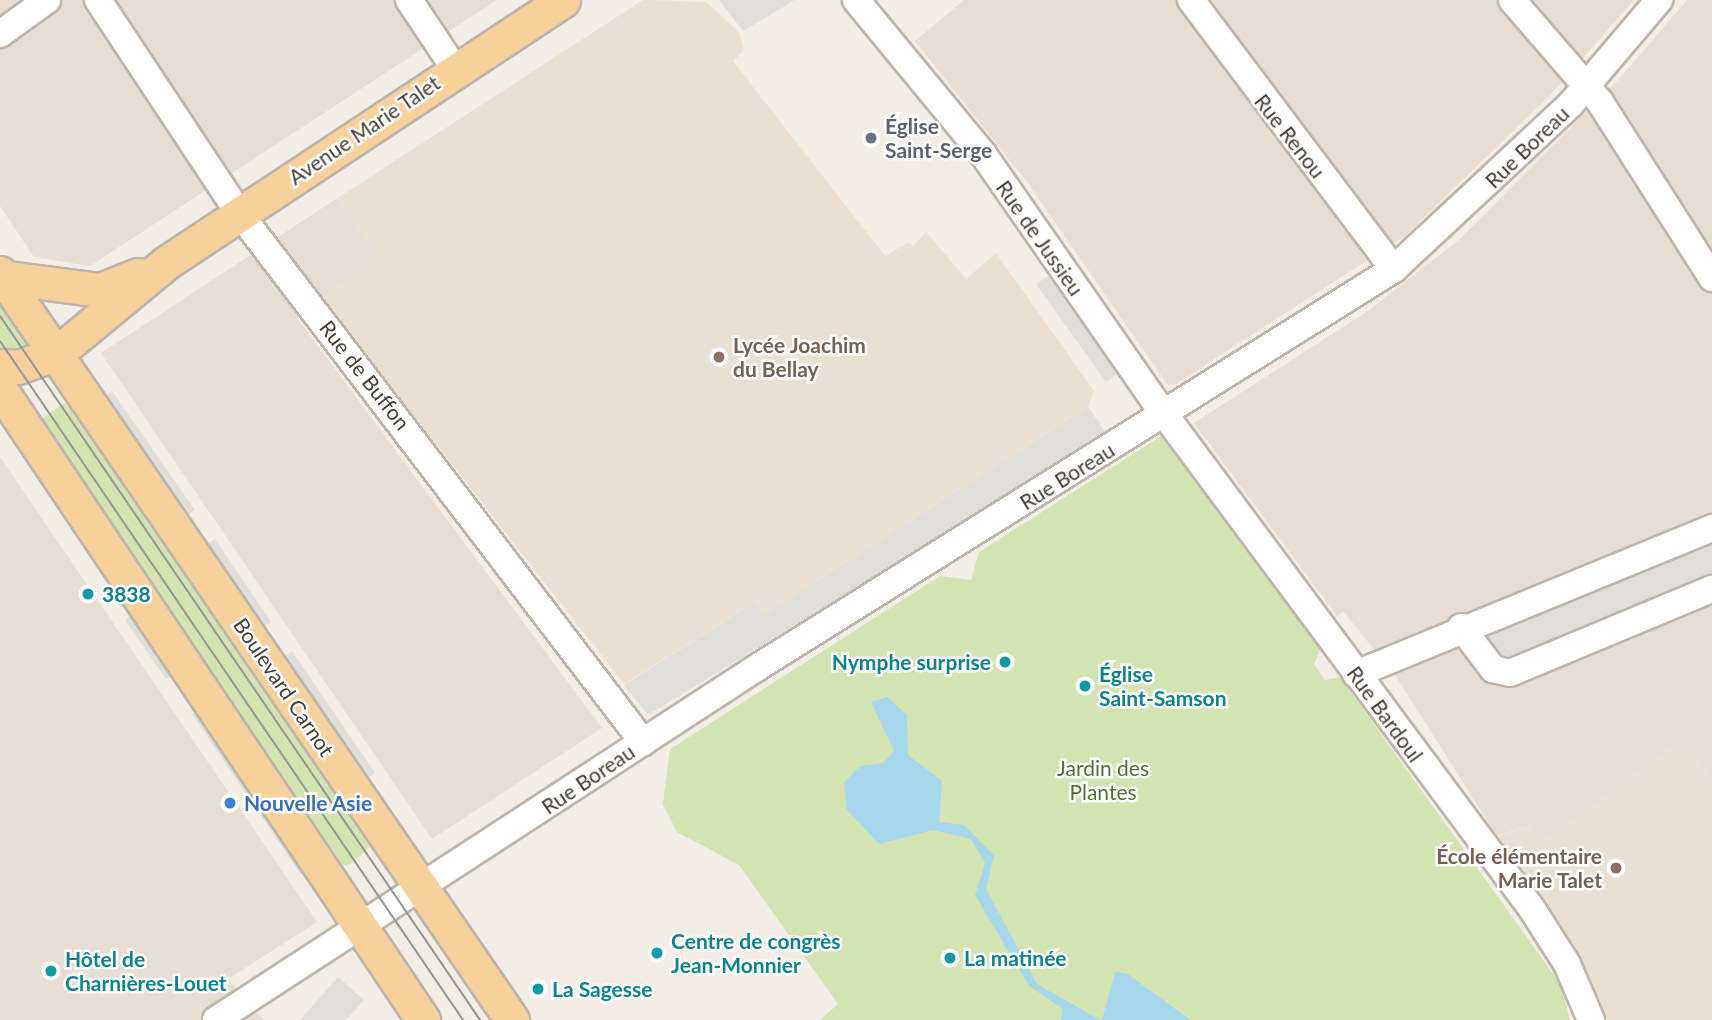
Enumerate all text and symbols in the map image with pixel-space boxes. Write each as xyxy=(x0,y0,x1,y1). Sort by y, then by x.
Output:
street label: Avenue Marie Talet xyxy=(283,70,445,190)
street label: Rue Renou xyxy=(1249,89,1331,183)
street label: Rue Boreau xyxy=(1480,101,1574,193)
place label: Église Saint-Serge xyxy=(885,113,992,163)
marker: Église Saint-Serge xyxy=(863,130,879,146)
street label: Rue de Jussieu xyxy=(991,175,1089,301)
street label: Rue de Buffon xyxy=(315,315,415,435)
place label: Lycée Joachim du Bellay xyxy=(733,332,867,382)
marker: Lycée Joachim du Bellay xyxy=(711,349,727,365)
street label: Rue Boreau xyxy=(1015,437,1119,515)
place label: 3838 xyxy=(102,581,151,607)
marker: 3838 xyxy=(80,586,96,602)
street label: Boulevard Carnot xyxy=(228,613,340,761)
place label: Nymphe surprise xyxy=(832,649,991,675)
marker: Nymphe surprise xyxy=(997,654,1013,670)
place label: Église Saint-Samson xyxy=(1099,661,1226,711)
street label: Rue Bardoul xyxy=(1342,661,1428,767)
marker: Église Saint-Samson xyxy=(1077,678,1093,694)
street label: Rue Boreau xyxy=(537,739,639,819)
park label: Jardin des Plantes xyxy=(1057,755,1149,805)
place label: Nouvelle Asie xyxy=(244,790,373,816)
marker: Nouvelle Asie xyxy=(222,795,238,811)
place label: École élémentaire Marie Talet xyxy=(1436,843,1602,893)
marker: École élémentaire Marie Talet xyxy=(1608,860,1624,876)
place label: Centre de congrès Jean-Monnier xyxy=(671,928,840,978)
marker: Centre de congrès Jean-Monnier xyxy=(649,945,665,961)
place label: La matinée xyxy=(964,945,1067,971)
place label: Hôtel de Charnières-Louet xyxy=(65,946,227,996)
marker: La matinée xyxy=(942,950,958,966)
marker: Hôtel de Charnières-Louet xyxy=(43,963,59,979)
place label: La Sagesse xyxy=(552,976,652,1002)
marker: La Sagesse xyxy=(530,981,546,997)

